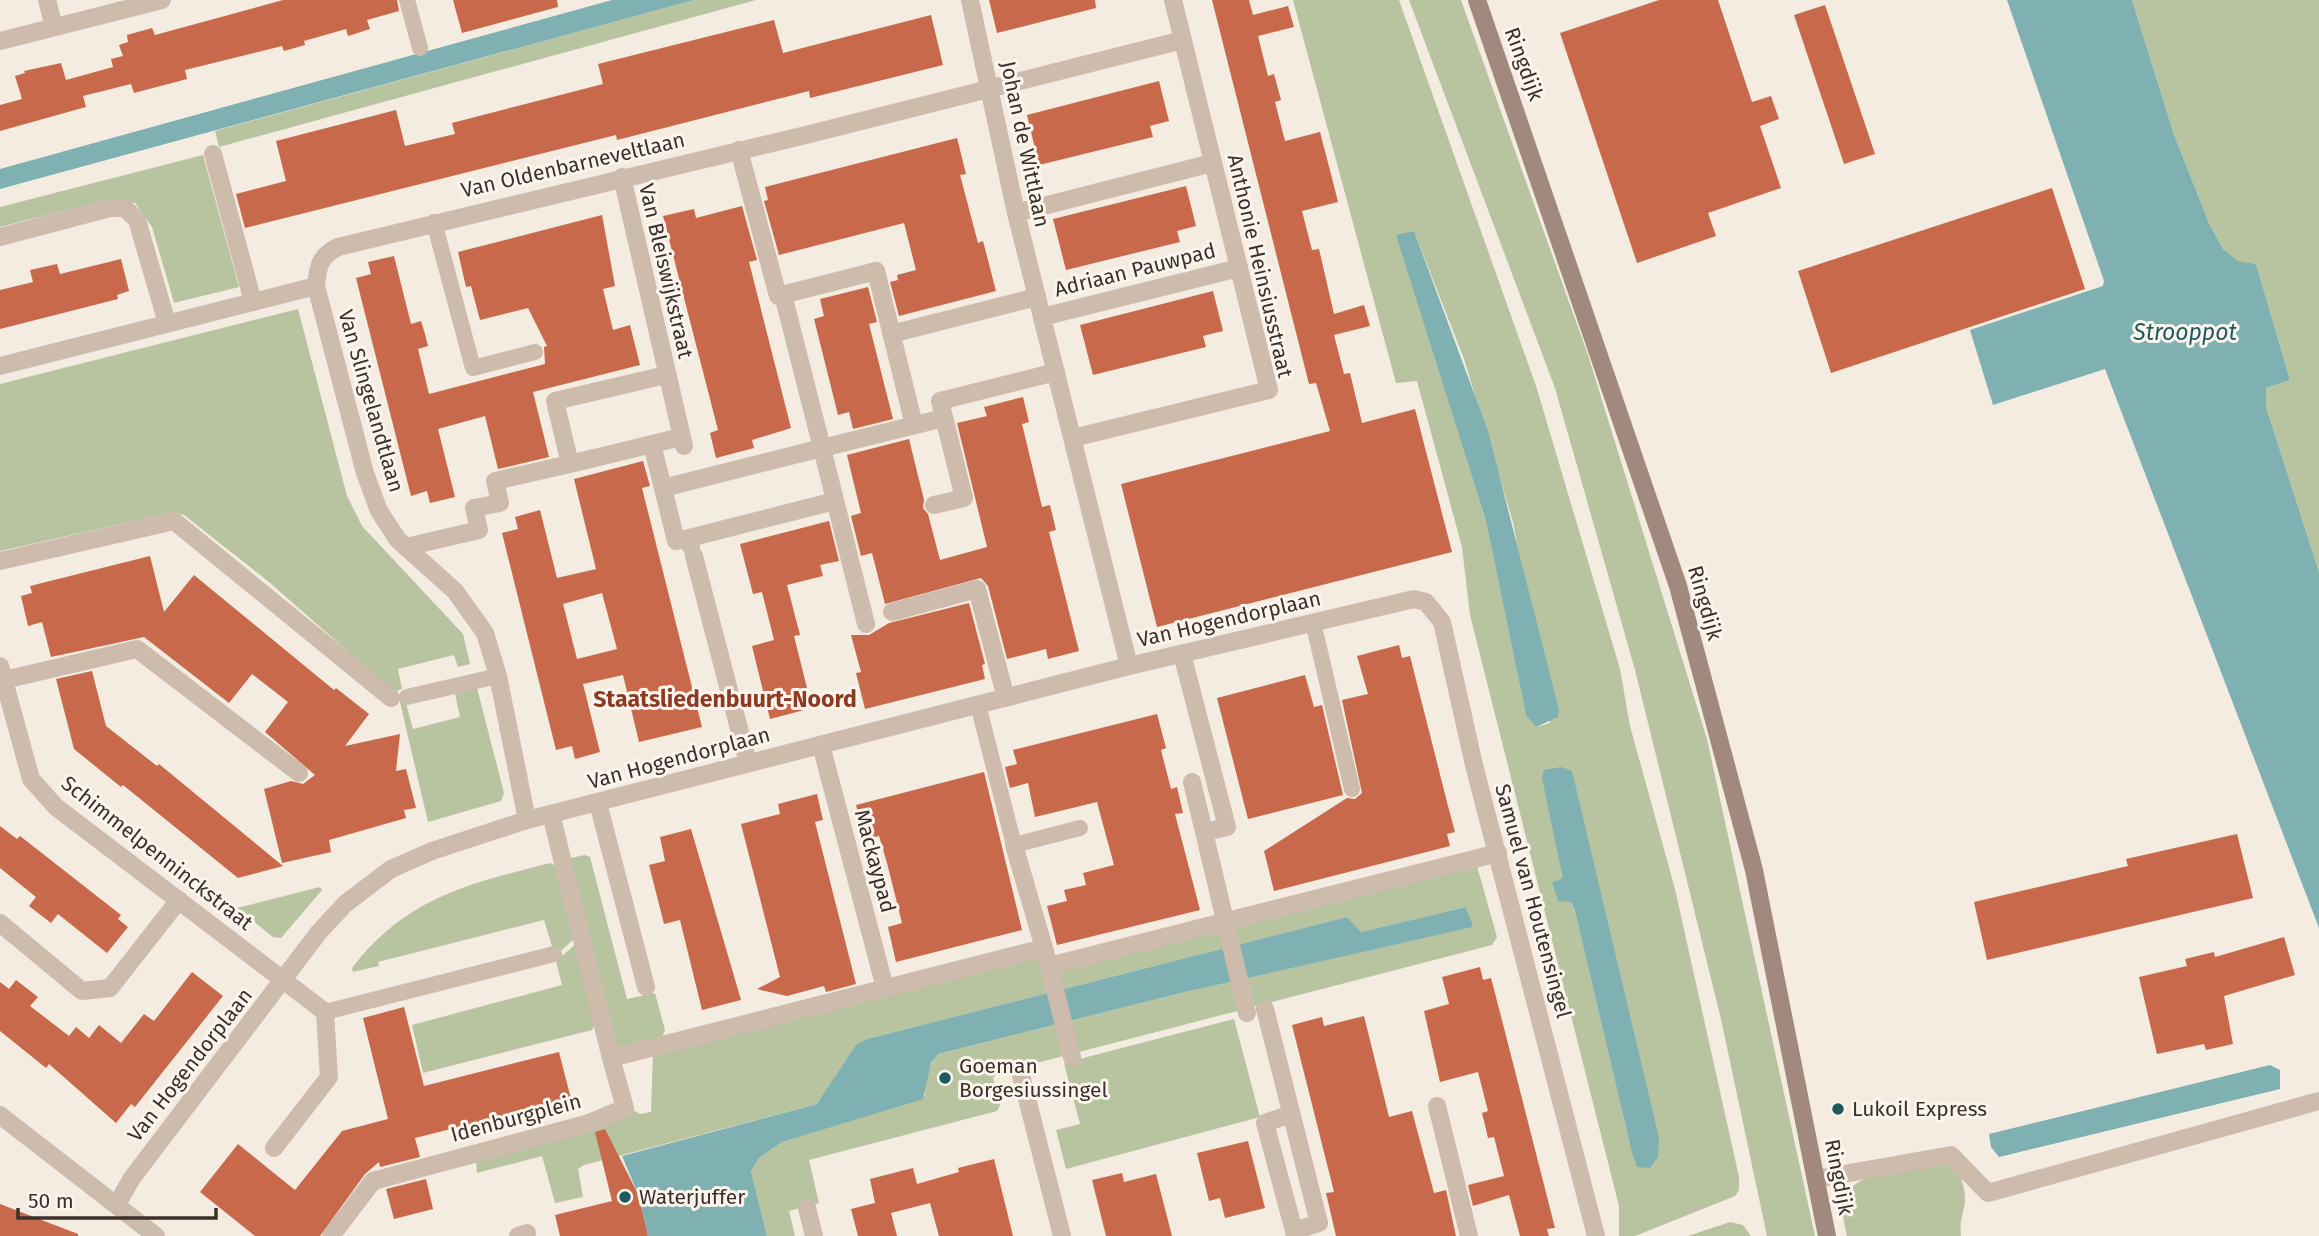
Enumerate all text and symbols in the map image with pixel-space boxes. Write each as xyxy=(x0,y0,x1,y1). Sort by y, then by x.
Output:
street label: Ringdijk xyxy=(1499,24,1549,105)
street label: Johan de Wittlaan xyxy=(995,59,1055,229)
street label: Van Oldenbarneveltlaan xyxy=(459,127,687,203)
street label: Anthonie Heinsiusstraat xyxy=(1222,152,1298,381)
street label: Van Bleiswijkstraat xyxy=(633,181,699,361)
street label: Adriaan Pauwpad xyxy=(1052,237,1218,303)
street label: Van Slingelandtlaan xyxy=(332,307,410,495)
water label: Strooppot xyxy=(2132,318,2237,346)
street label: Ringdijk xyxy=(1682,563,1728,644)
street label: Van Hogendorplaan xyxy=(1135,585,1323,653)
district label: Staatsliedenbuurt-Noord xyxy=(593,685,857,713)
street label: Van Hogendorplaan xyxy=(585,721,773,795)
street label: Schimmelpenninckstraat xyxy=(56,770,258,936)
street label: Samuel van Houtensingel xyxy=(1489,781,1577,1021)
street label: Mackaypad xyxy=(849,806,901,916)
street label: Van Hogendorplaan xyxy=(122,983,258,1147)
place label: Goeman Borgesiussingel xyxy=(959,1053,1108,1103)
marker: Goeman Borgesiussingel xyxy=(937,1070,953,1086)
street label: Idenburgplein xyxy=(448,1088,584,1148)
place label: Lukoil Express xyxy=(1852,1096,1987,1122)
marker: Lukoil Express xyxy=(1830,1101,1846,1117)
street label: Ringdijk xyxy=(1819,1137,1859,1217)
scale bar xyxy=(18,1176,215,1220)
place label: Waterjuffer xyxy=(639,1184,745,1210)
text: 50 m xyxy=(28,1188,74,1214)
marker: Waterjuffer xyxy=(617,1189,633,1205)

